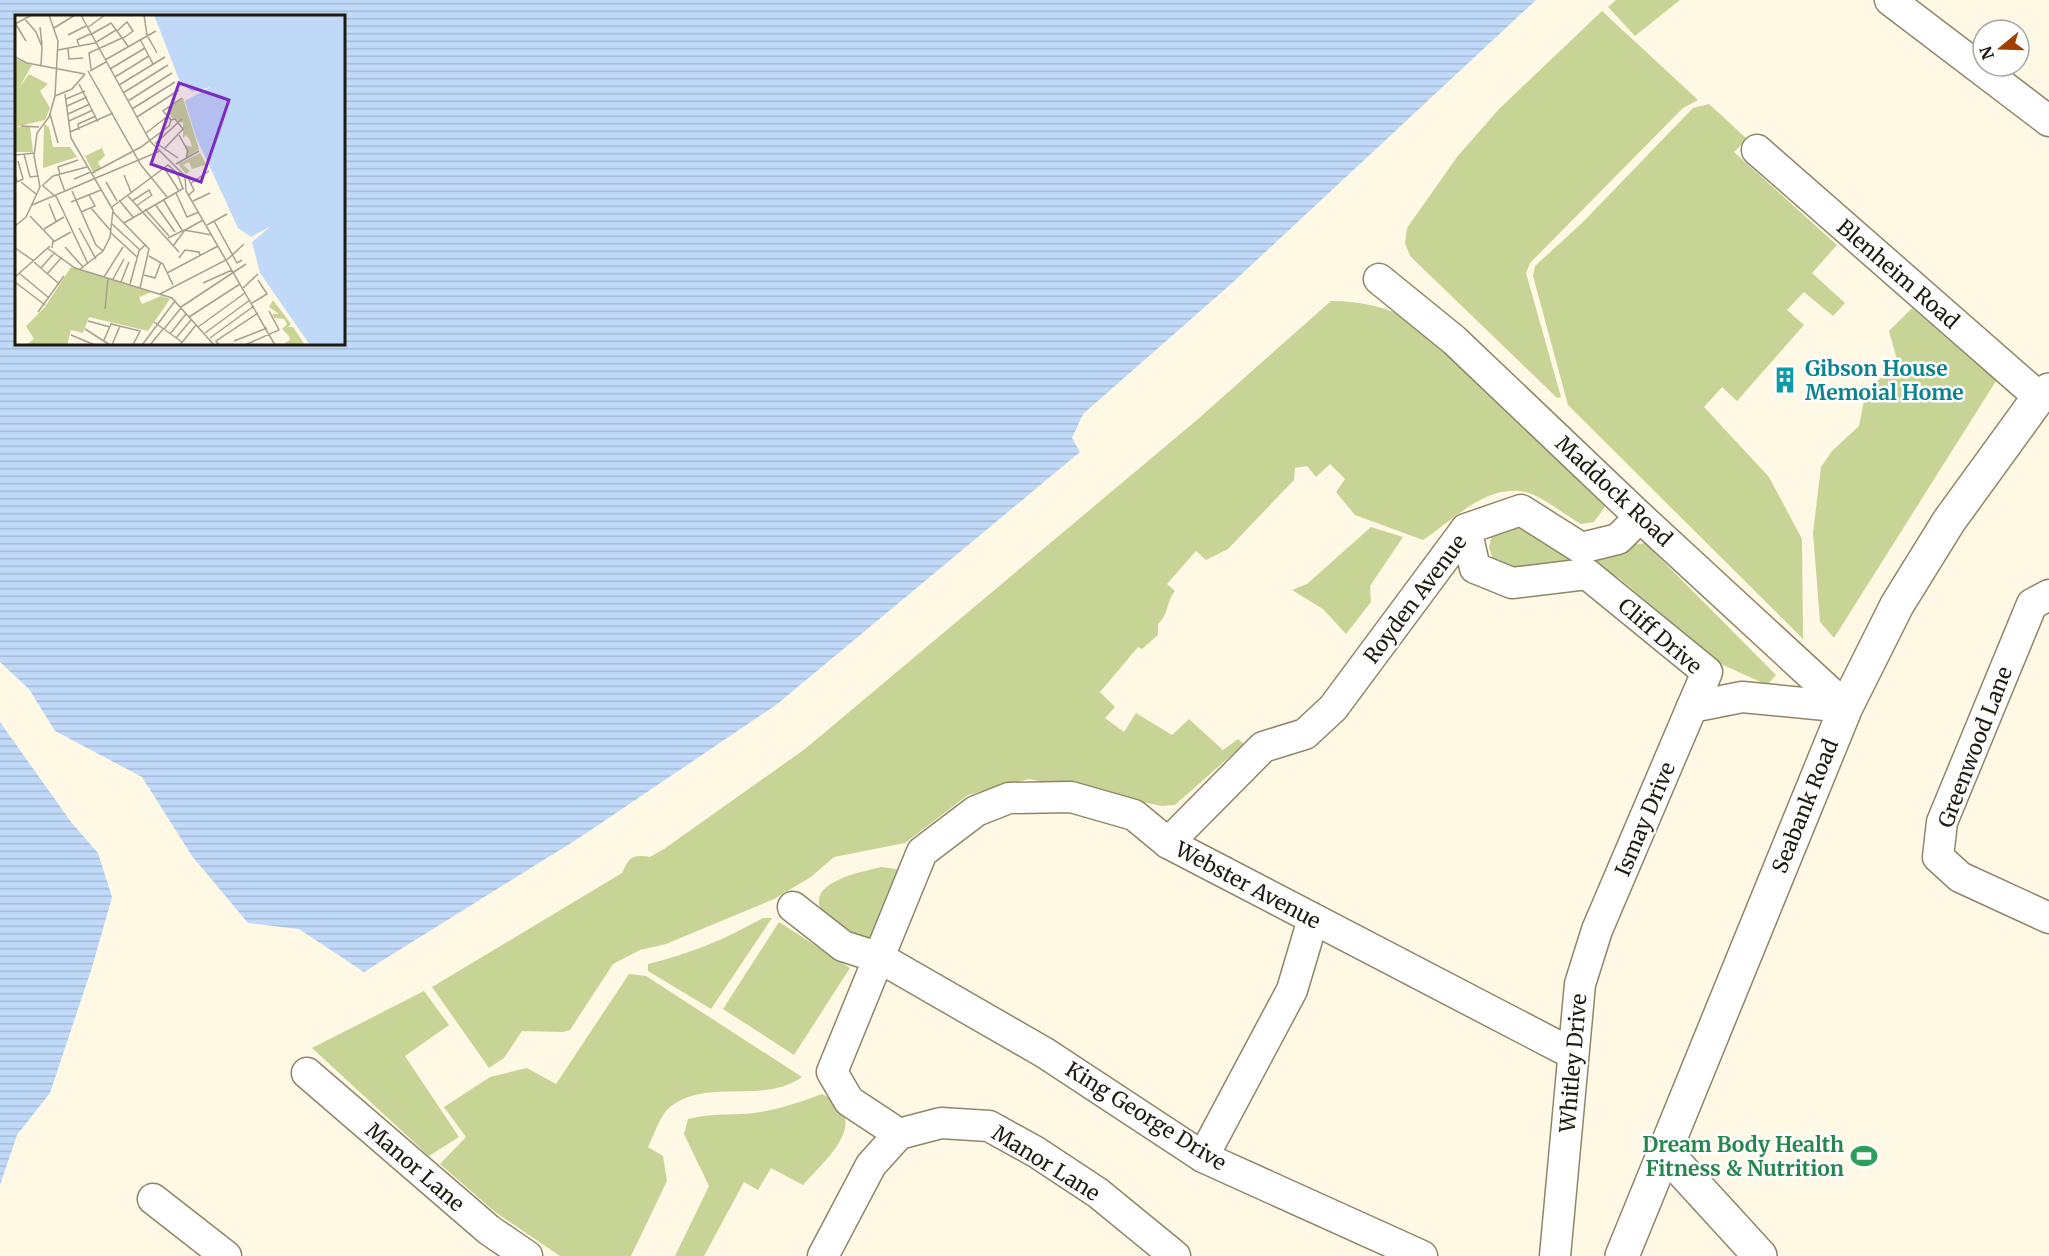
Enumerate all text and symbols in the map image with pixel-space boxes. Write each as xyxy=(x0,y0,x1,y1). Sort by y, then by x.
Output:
inset map xyxy=(15,15,345,345)
north arrow xyxy=(1971,18,2031,78)
text: N xyxy=(1975,43,1998,62)
street label: Blenheim Road xyxy=(1831,213,1965,335)
place label: Gibson House Memoial Home xyxy=(1805,355,1964,406)
building icon: Gibson House Memoial Home xyxy=(1770,365,1800,395)
street label: Maddock Road xyxy=(1550,430,1678,552)
street label: Royden Avenue xyxy=(1358,529,1472,669)
street label: Cliff Drive xyxy=(1612,592,1708,680)
street label: Greenwood Lane xyxy=(1932,663,2018,831)
street label: Seabank Road xyxy=(1766,735,1844,877)
street label: Ismay Drive xyxy=(1609,758,1681,880)
street label: Webster Avenue xyxy=(1170,835,1325,935)
street label: Whitley Drive xyxy=(1553,993,1593,1134)
street label: King George Drive xyxy=(1061,1056,1231,1176)
street label: Manor Lane xyxy=(360,1117,470,1217)
street label: Manor Lane xyxy=(987,1119,1105,1207)
place label: Dream Body Health Fitness & Nutrition xyxy=(1642,1131,1844,1182)
sports icon: Dream Body Health Fitness & Nutrition xyxy=(1849,1141,1879,1171)

